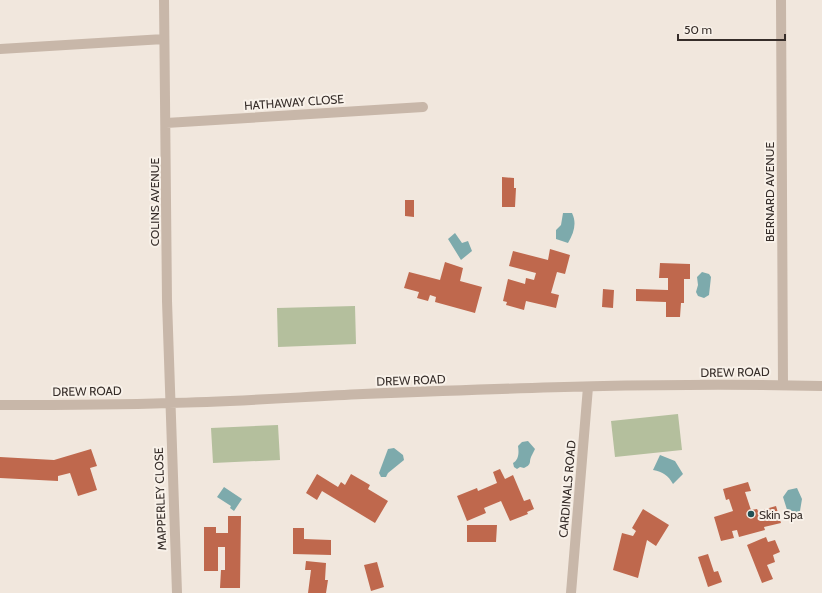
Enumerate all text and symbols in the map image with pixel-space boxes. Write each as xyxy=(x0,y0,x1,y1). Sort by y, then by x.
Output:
scale bar xyxy=(678,16,785,42)
text: 50 m xyxy=(684,22,712,37)
street label: HATHAWAY CLOSE xyxy=(244,91,345,113)
street label: BERNARD AVENUE xyxy=(762,142,777,242)
street label: COLINS AVENUE xyxy=(147,158,162,246)
street label: DREW ROAD xyxy=(700,364,770,380)
street label: DREW ROAD xyxy=(376,371,446,389)
street label: DREW ROAD xyxy=(52,383,122,399)
street label: CARDINALS ROAD xyxy=(555,439,579,538)
street label: MAPPERLEY CLOSE xyxy=(151,447,169,551)
place label: Skin Spa xyxy=(759,507,803,522)
marker: Skin Spa xyxy=(746,509,756,519)

